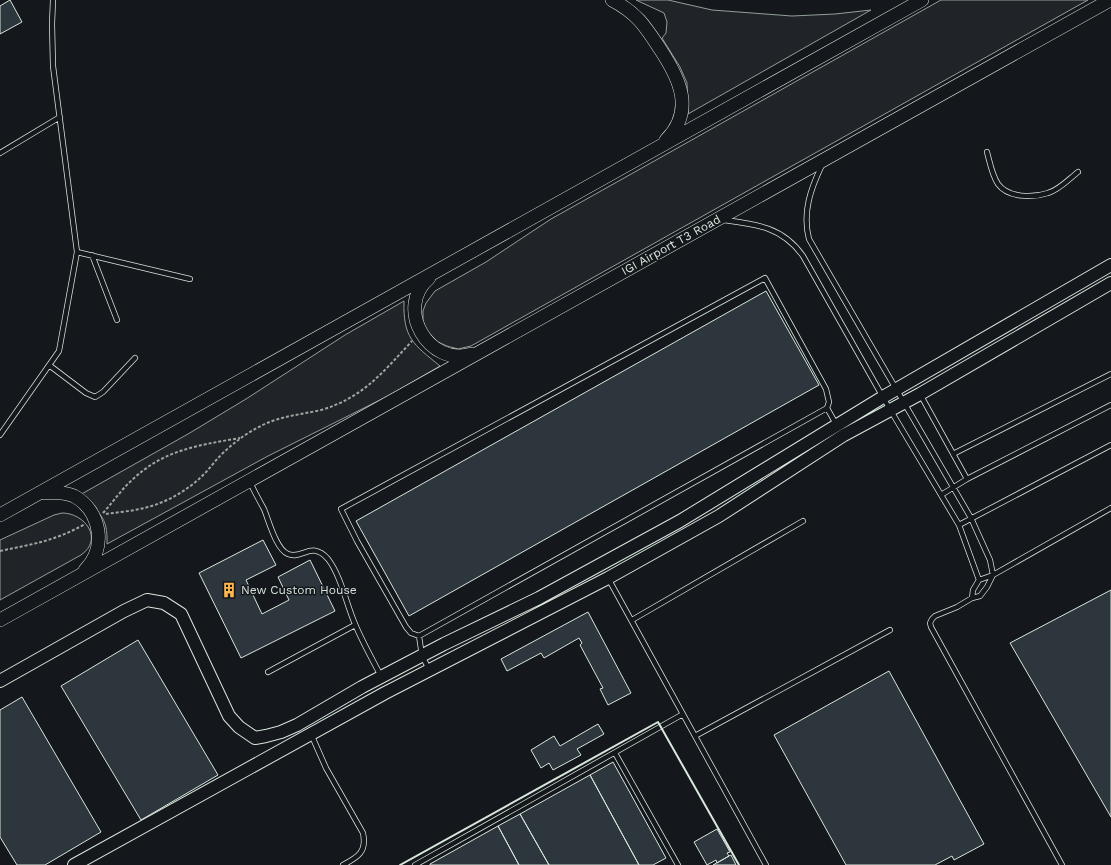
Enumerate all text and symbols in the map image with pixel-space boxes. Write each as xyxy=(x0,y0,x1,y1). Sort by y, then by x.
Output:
street label: IGI Airport T3 Road xyxy=(619,212,723,278)
building icon: New Custom House xyxy=(220,581,238,599)
place label: New Custom House xyxy=(241,583,357,597)

